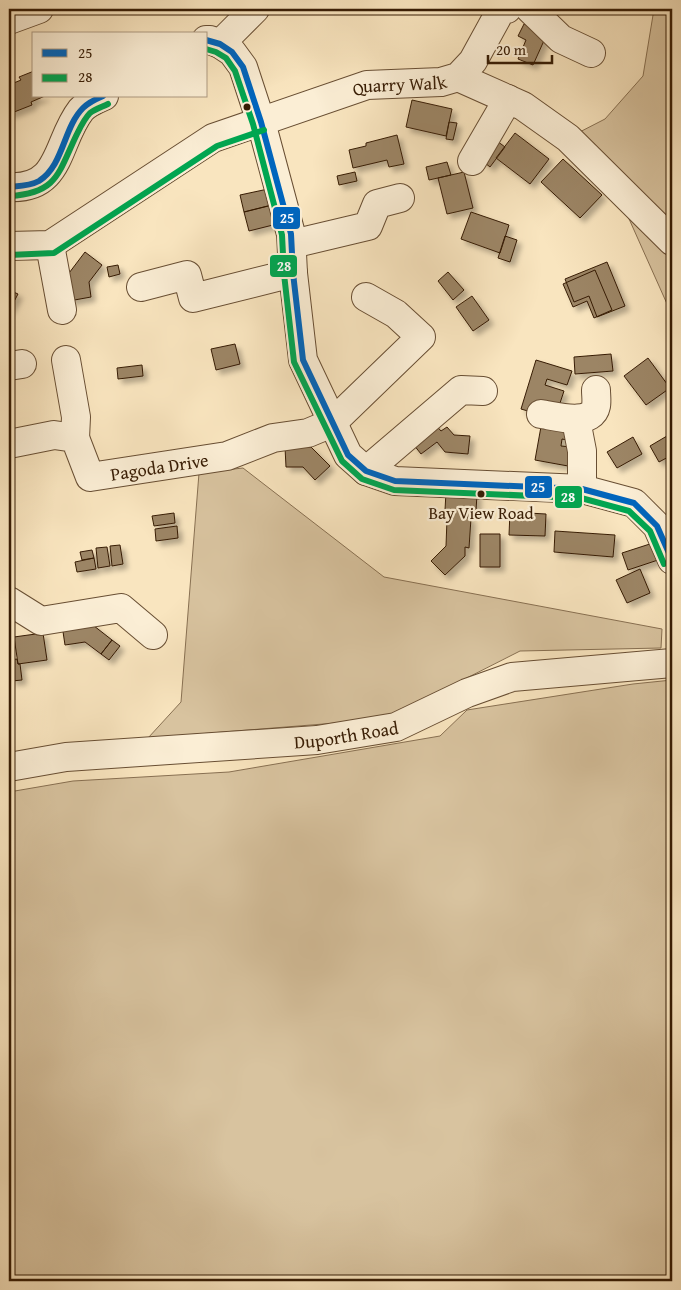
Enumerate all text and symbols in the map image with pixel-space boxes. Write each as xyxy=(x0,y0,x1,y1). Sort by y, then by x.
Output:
legend xyxy=(32,32,208,98)
scale bar xyxy=(488,32,552,64)
text: 20 m xyxy=(496,39,527,60)
text: 25 xyxy=(78,42,92,63)
text: 28 xyxy=(78,66,92,87)
street label: Quarry Walk xyxy=(348,67,451,103)
unlabelled marker xyxy=(242,102,252,112)
line badge: 25 xyxy=(272,206,301,230)
text: 25 xyxy=(280,208,294,228)
line badge: 28 xyxy=(269,254,298,278)
text: 28 xyxy=(277,256,291,276)
street label: Pagoda Drive xyxy=(108,446,210,487)
line badge: 25 xyxy=(524,475,553,499)
text: 25 xyxy=(531,477,545,497)
line badge: 28 xyxy=(554,485,583,509)
text: 28 xyxy=(561,487,575,507)
marker: Bay View Road xyxy=(476,489,486,499)
place label: Bay View Road xyxy=(428,500,534,525)
street label: Duporth Road xyxy=(293,713,401,755)

